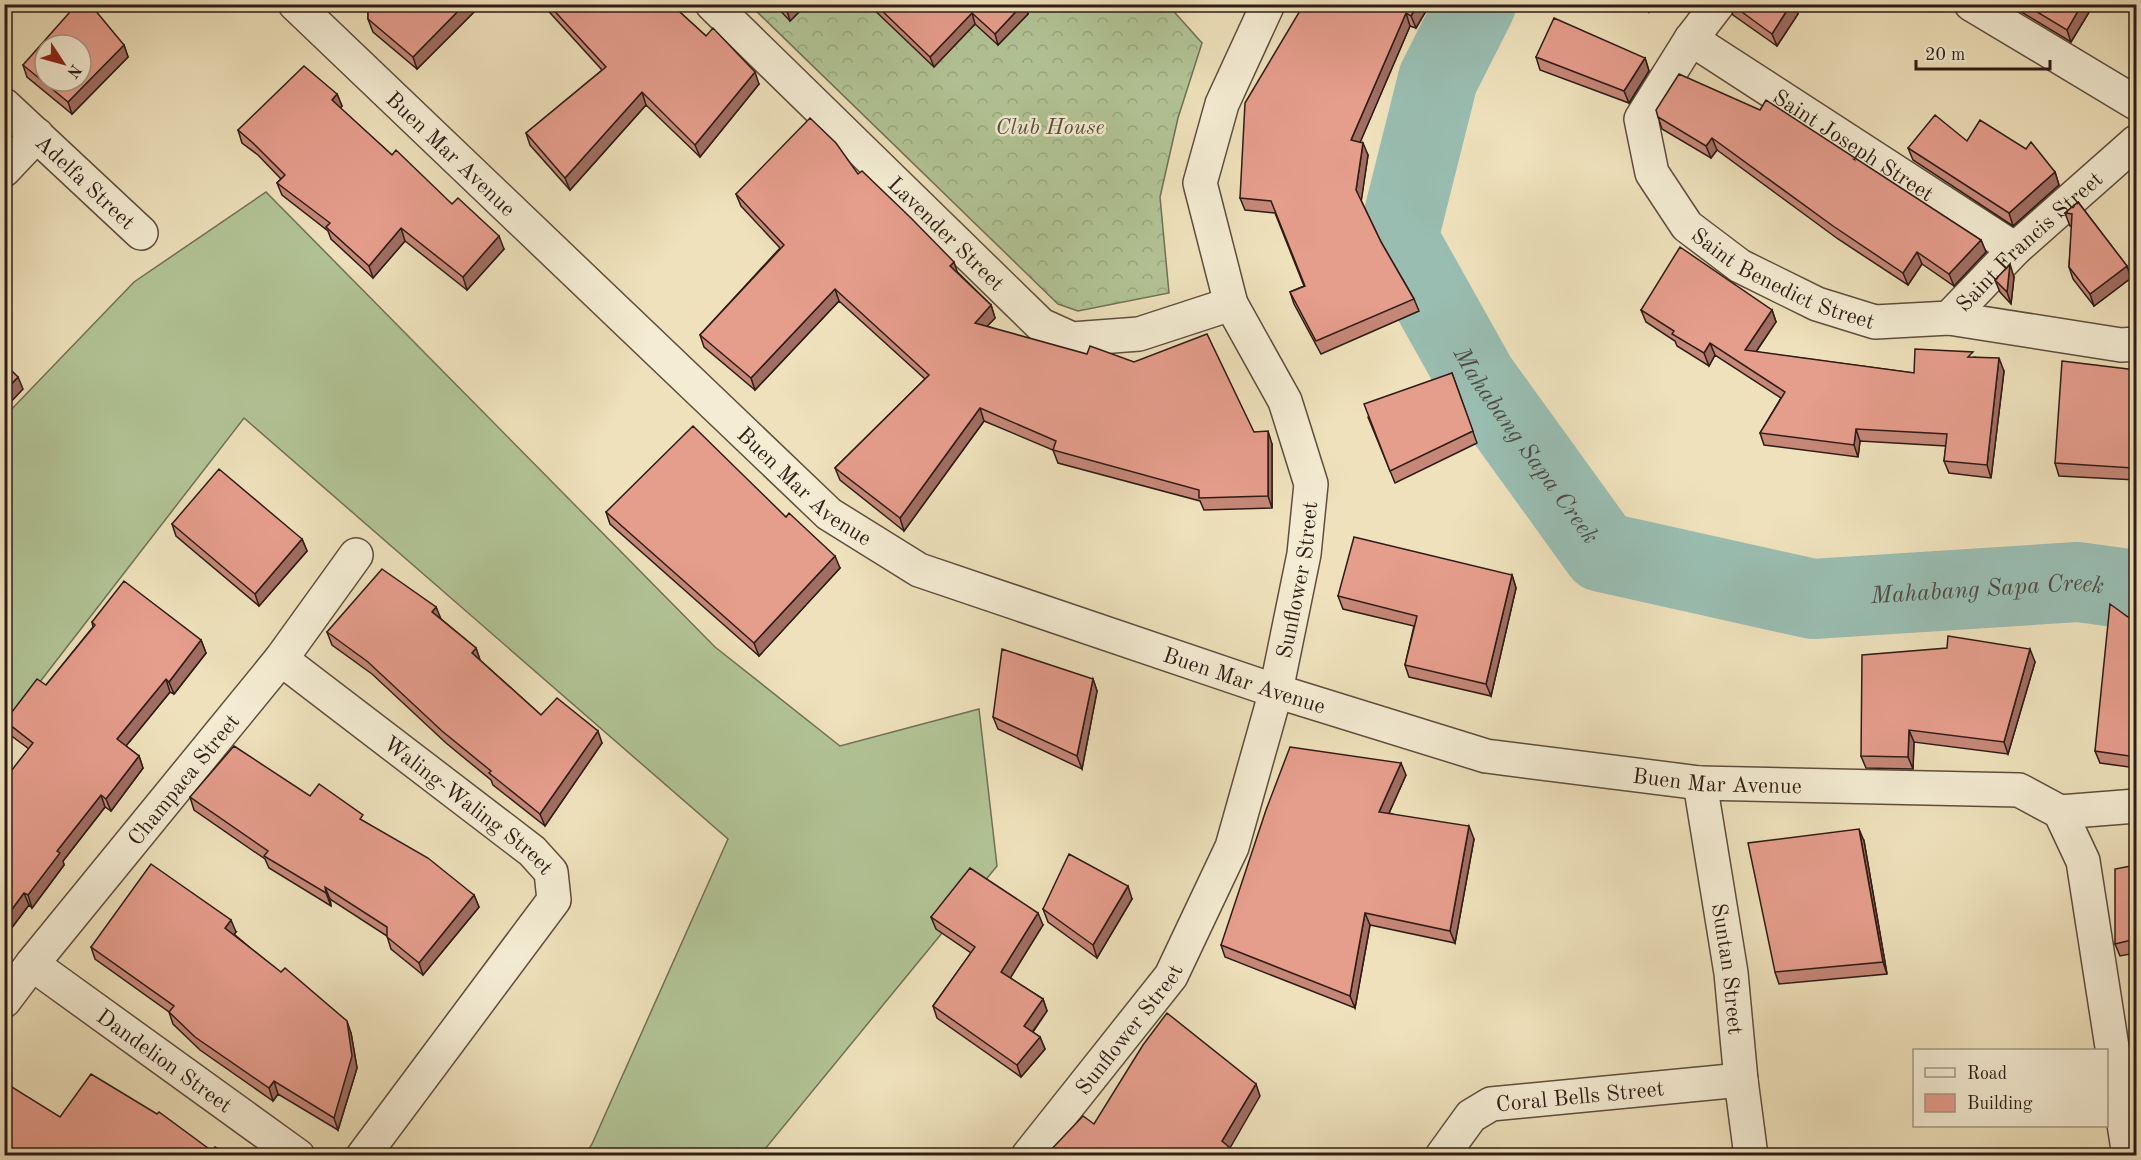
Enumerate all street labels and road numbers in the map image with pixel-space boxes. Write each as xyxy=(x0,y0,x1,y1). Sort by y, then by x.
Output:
street label: Saint Joseph Street xyxy=(1768,86,1937,206)
street label: Buen Mar Avenue xyxy=(381,88,519,221)
street label: Adelfa Street xyxy=(31,132,138,234)
street label: Saint Francis Street xyxy=(1953,168,2107,316)
street label: Lavender Street xyxy=(883,173,1008,296)
street label: Saint Benedict Street xyxy=(1687,224,1877,334)
street label: Buen Mar Avenue xyxy=(732,424,875,551)
street label: Sunflower Street xyxy=(1274,500,1322,661)
street label: Buen Mar Avenue xyxy=(1160,645,1328,719)
street label: Champaca Street xyxy=(125,711,244,850)
street label: Waling-Waling Street xyxy=(379,733,557,879)
street label: Buen Mar Avenue xyxy=(1631,766,1802,798)
street label: Suntan Street xyxy=(1707,902,1746,1036)
street label: Sunflower Street xyxy=(1072,962,1188,1100)
street label: Dandelion Street xyxy=(92,1006,235,1118)
street label: Coral Bells Street xyxy=(1495,1078,1665,1116)

